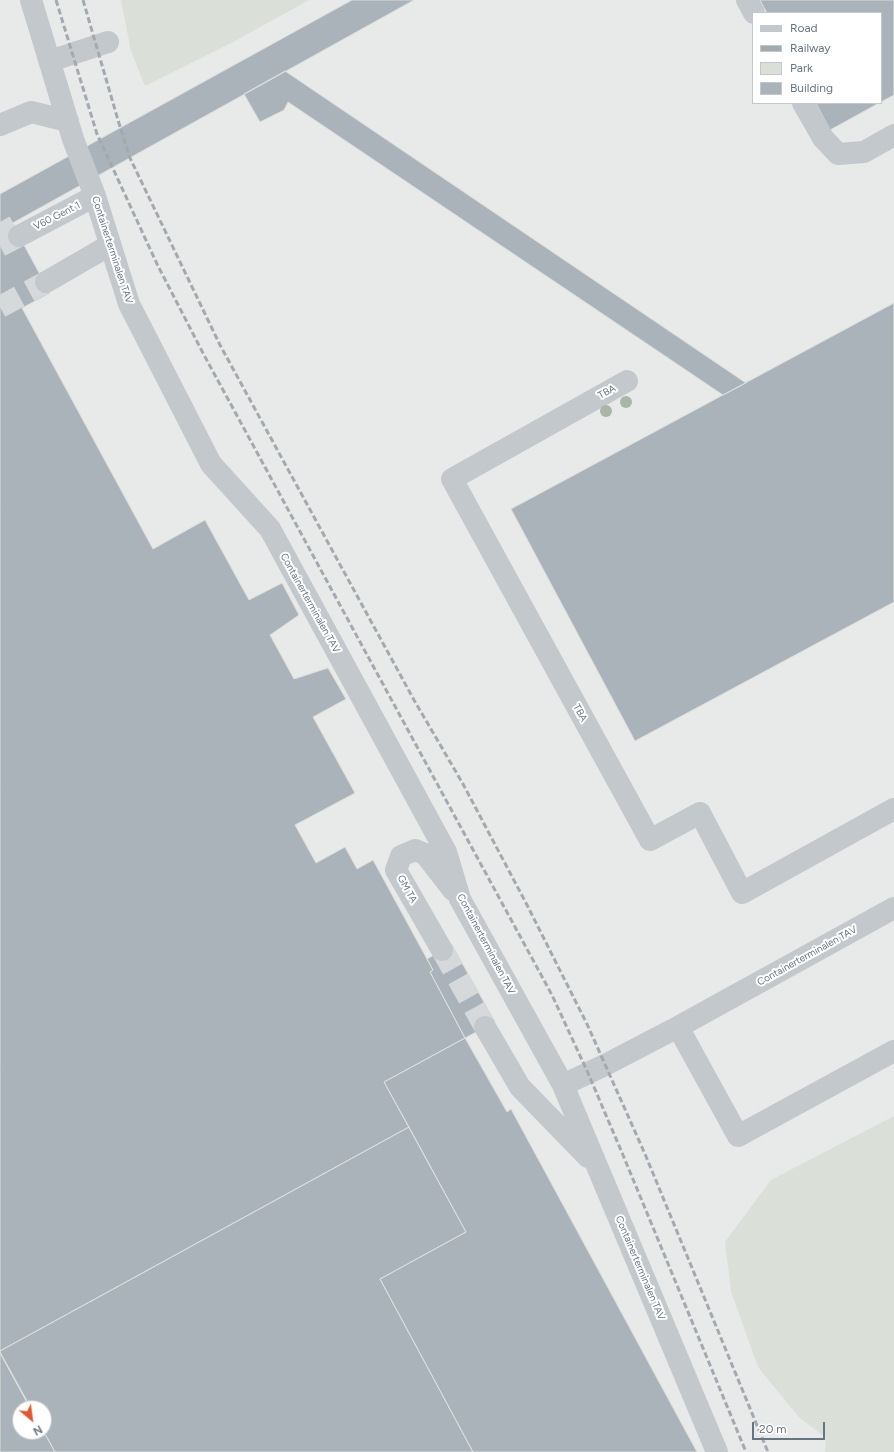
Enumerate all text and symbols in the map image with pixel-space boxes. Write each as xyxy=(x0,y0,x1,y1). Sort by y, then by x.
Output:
legend xyxy=(752,12,882,104)
text: Road xyxy=(790,21,818,35)
text: Railway xyxy=(790,41,831,55)
text: Park xyxy=(790,61,813,75)
text: Building xyxy=(790,81,833,95)
street label: Containerterminalen TAV xyxy=(89,195,135,305)
street label: V60 Gent 1 xyxy=(32,199,82,233)
street label: TBA xyxy=(596,382,618,402)
street label: Containerterminalen TAV xyxy=(278,551,342,655)
street label: TBA xyxy=(570,702,590,724)
street label: GM TA xyxy=(394,873,420,905)
street label: Containerterminalen TAV xyxy=(454,892,518,996)
street label: Containerterminalen TAV xyxy=(755,924,859,988)
street label: Containerterminalen TAV xyxy=(613,1214,667,1322)
north arrow xyxy=(12,1400,52,1440)
scale bar xyxy=(754,1414,827,1440)
text: N xyxy=(31,1422,44,1438)
text: 20 m xyxy=(759,1422,787,1436)

